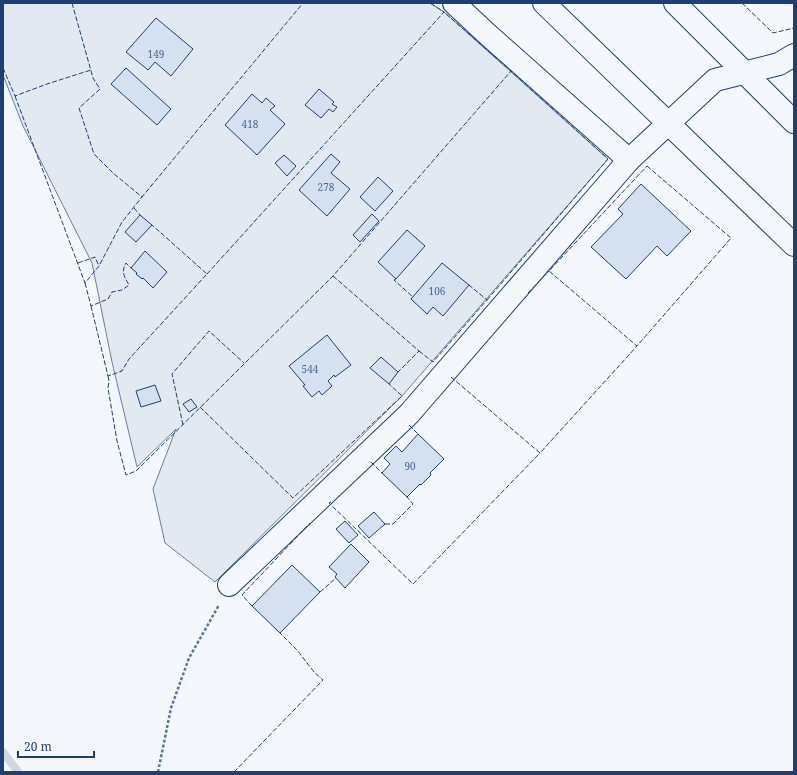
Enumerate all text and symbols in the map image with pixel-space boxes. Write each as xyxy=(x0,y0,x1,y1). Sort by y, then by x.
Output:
house number: 149 xyxy=(148,47,164,61)
house number: 418 xyxy=(242,117,259,131)
house number: 278 xyxy=(318,180,335,194)
house number: 106 xyxy=(429,284,446,298)
house number: 544 xyxy=(302,362,319,376)
house number: 90 xyxy=(404,459,416,473)
scale bar xyxy=(18,733,94,759)
text: 20 m xyxy=(24,738,52,755)

